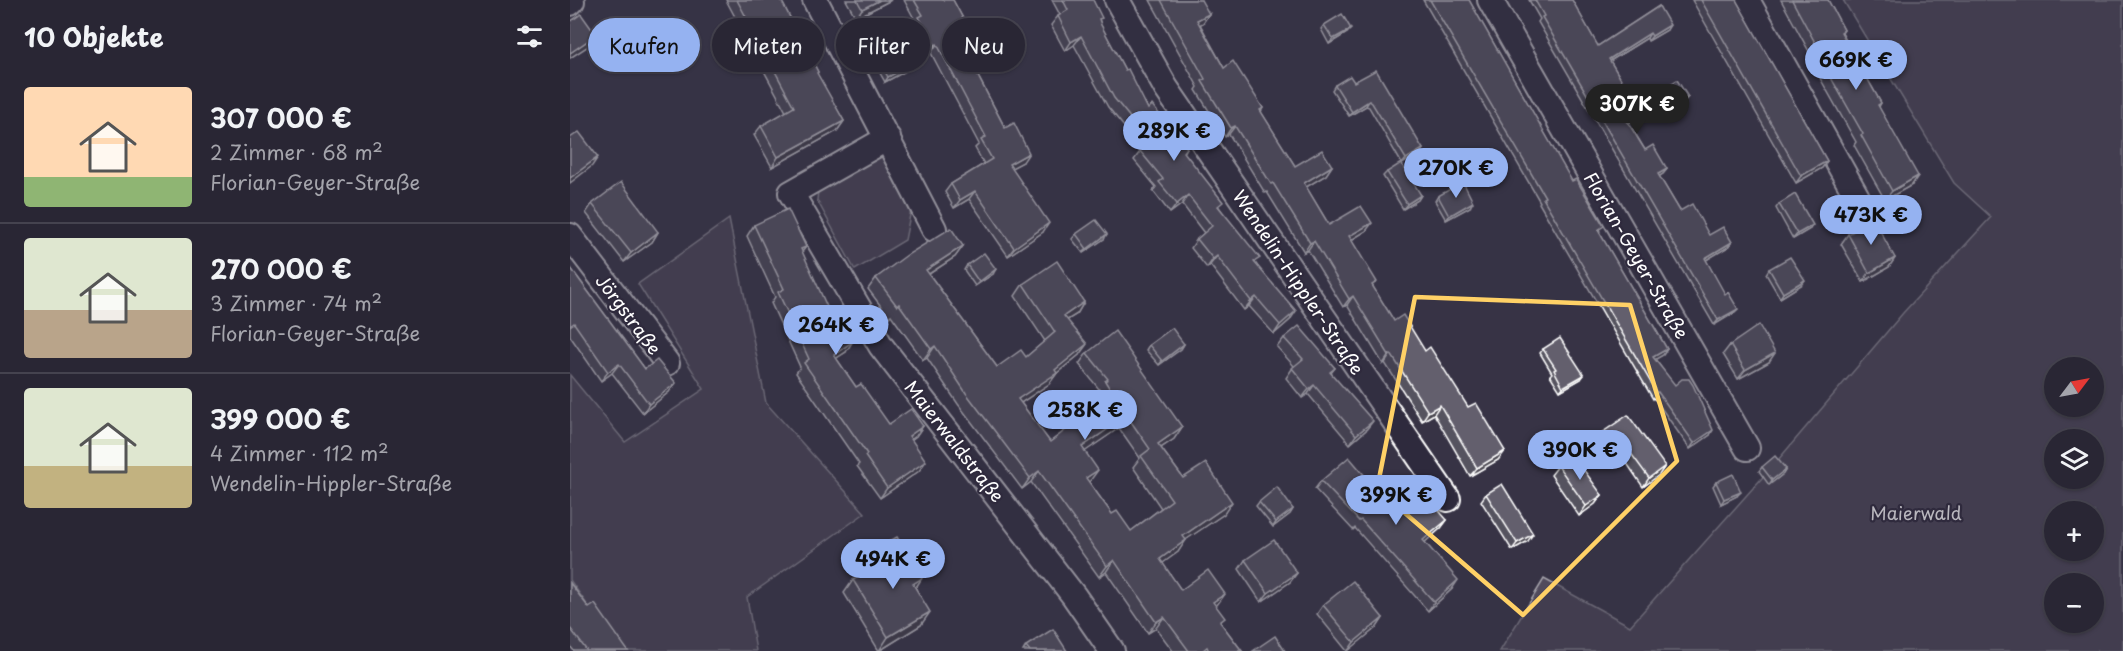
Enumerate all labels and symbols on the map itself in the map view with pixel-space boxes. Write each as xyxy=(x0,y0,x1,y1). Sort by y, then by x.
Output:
pin: 669K € xyxy=(1807,40,1905,91)
pin: 307K € xyxy=(1588,84,1686,135)
pin: 289K € xyxy=(1125,111,1223,162)
pin: 270K € xyxy=(1407,148,1505,199)
street label: Florian-Geyer-Straße xyxy=(1578,166,1696,344)
street label: Wendelin-Hippler-Straße xyxy=(1227,184,1371,380)
pin: 473K € xyxy=(1822,195,1920,246)
street label: Jörgstraße xyxy=(590,268,668,360)
pin: 264K € xyxy=(787,305,885,356)
north arrow xyxy=(2044,357,2104,417)
street label: Maierwaldstraße xyxy=(899,374,1011,508)
pin: 258K € xyxy=(1036,390,1134,441)
pin: 390K € xyxy=(1531,430,1629,481)
pin: 399K € xyxy=(1347,475,1445,526)
park label: Maierwald xyxy=(1870,499,1962,526)
pin: 494K € xyxy=(844,539,942,590)

